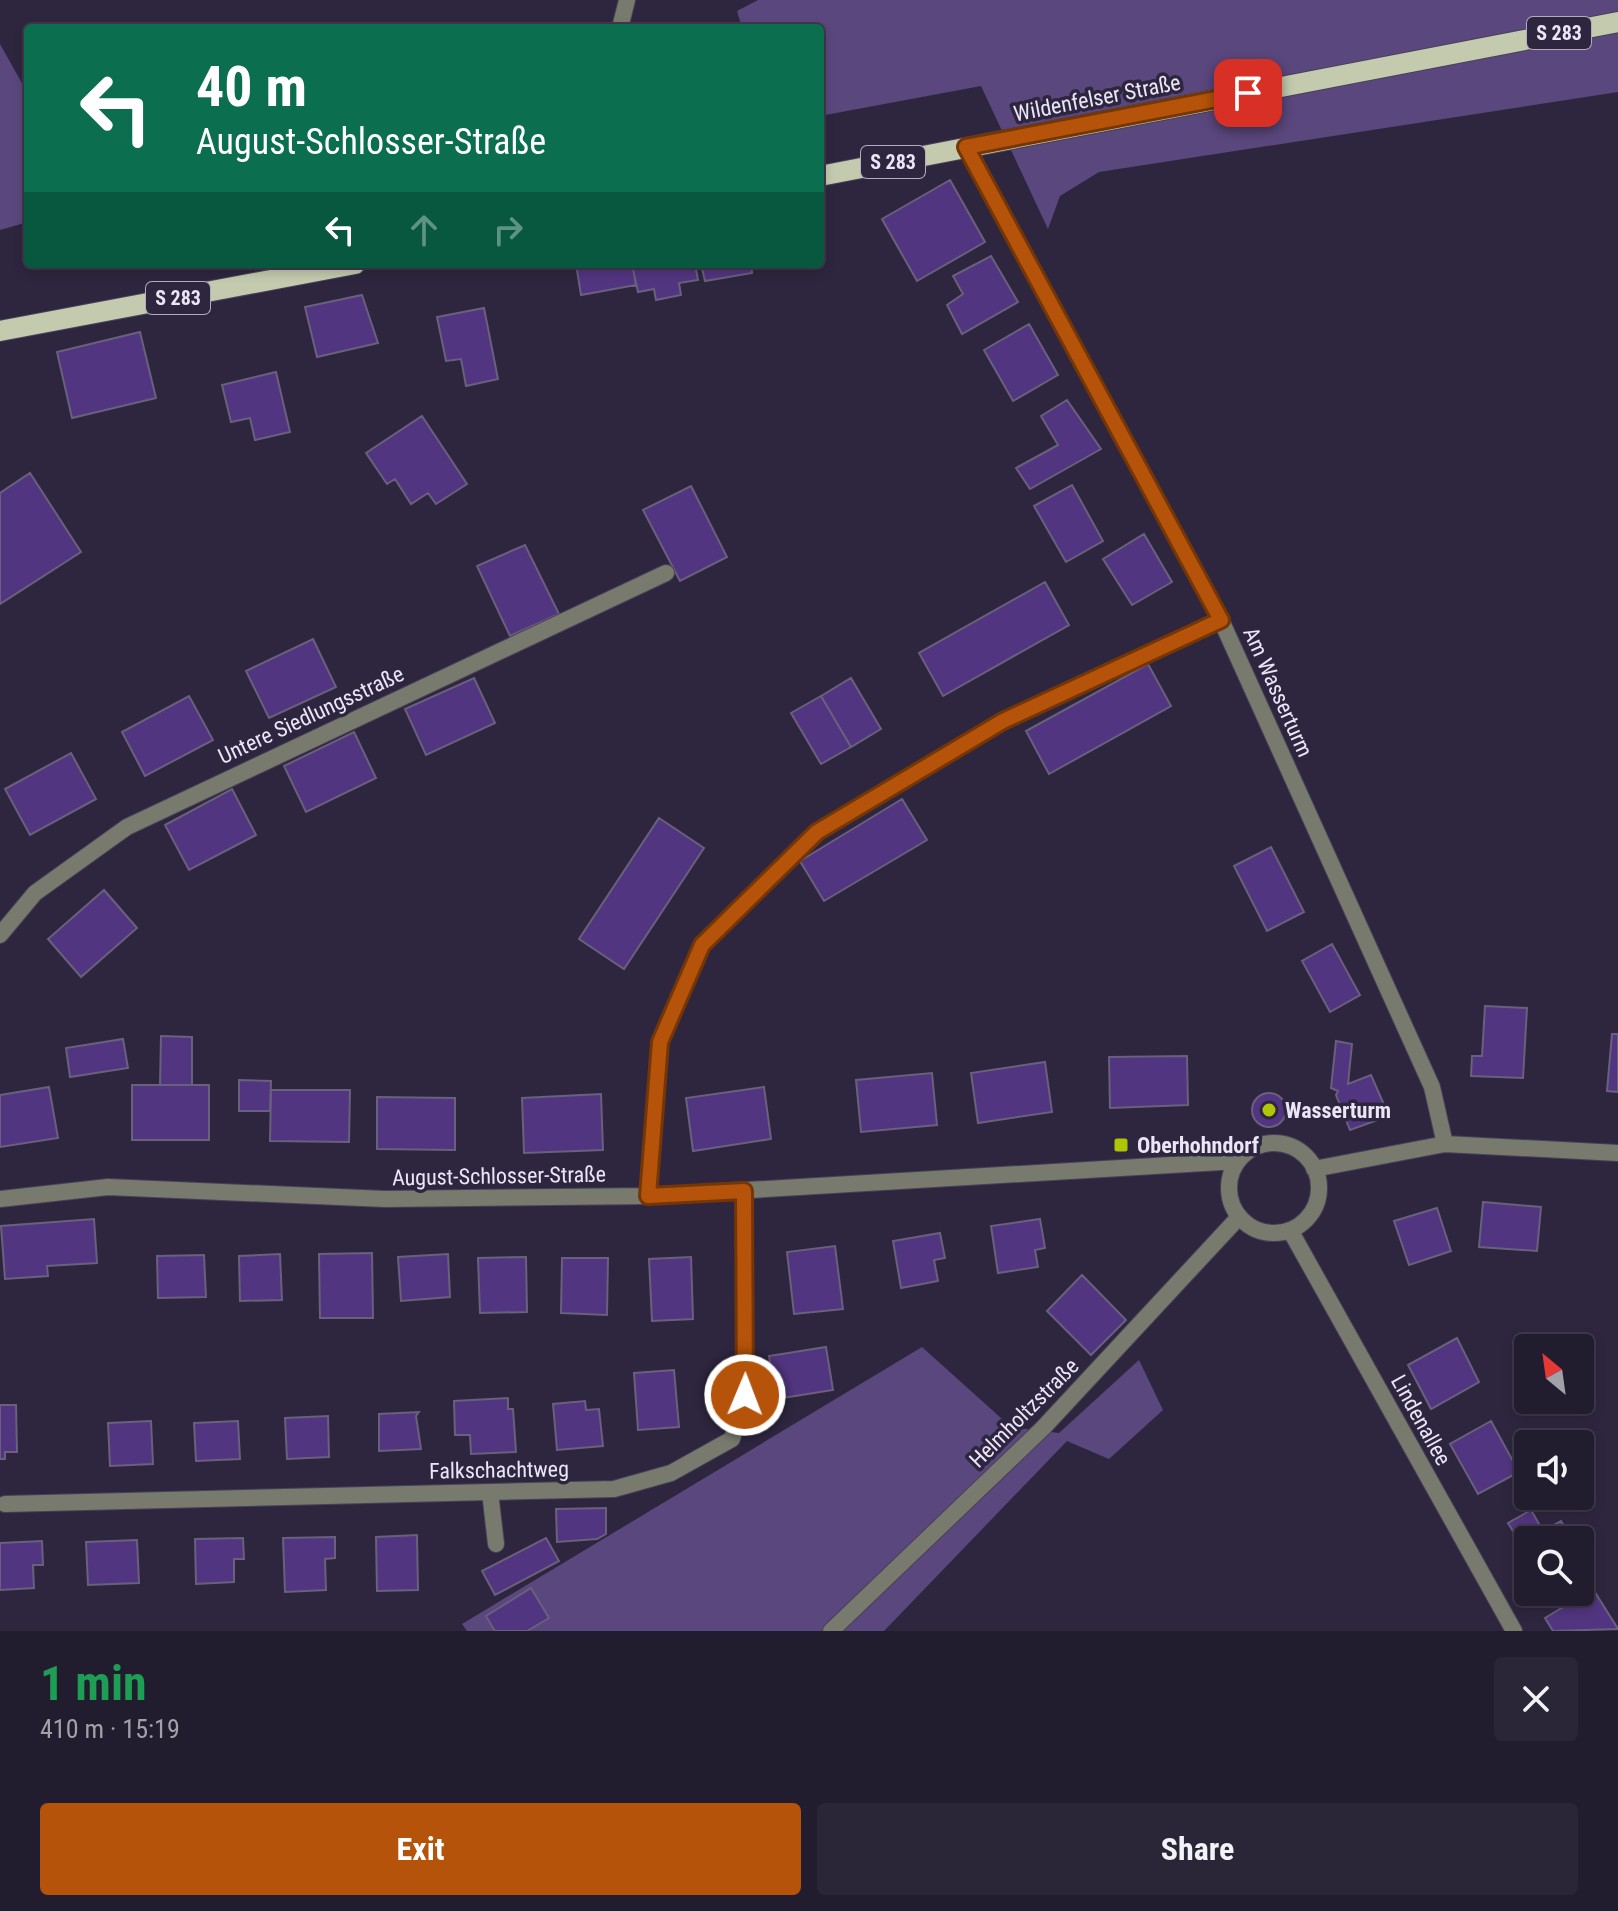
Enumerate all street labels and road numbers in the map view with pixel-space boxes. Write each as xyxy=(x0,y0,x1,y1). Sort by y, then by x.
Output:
road number: S 283 xyxy=(1527,17,1591,49)
street label: Wildenfelser Straße xyxy=(1011,70,1183,126)
road number: S 283 xyxy=(861,146,925,178)
road number: S 283 xyxy=(146,282,210,314)
street label: Am Wasserturm xyxy=(1238,623,1318,761)
street label: Untere Siedlungsstraße xyxy=(214,661,408,769)
street label: August-Schlosser-Straße xyxy=(392,1162,606,1190)
street label: Helmholtzstraße xyxy=(964,1353,1084,1473)
street label: Lindenallee xyxy=(1386,1371,1456,1469)
street label: Falkschachtweg xyxy=(429,1456,569,1484)

